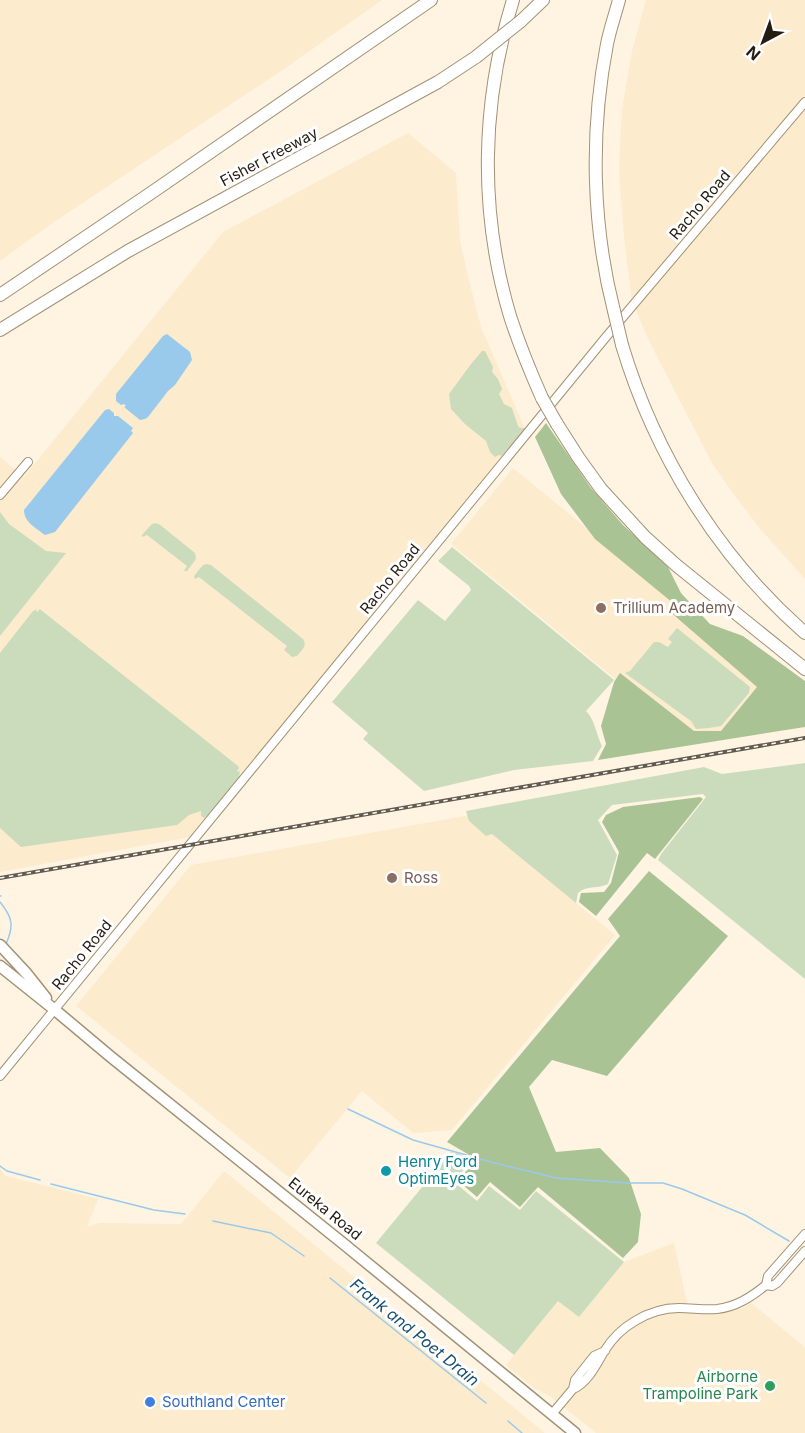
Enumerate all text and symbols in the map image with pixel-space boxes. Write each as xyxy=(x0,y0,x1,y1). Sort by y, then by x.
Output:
north arrow xyxy=(733,12,793,72)
text: N xyxy=(742,42,764,65)
street label: Fisher Freeway xyxy=(217,123,321,190)
street label: Racho Road xyxy=(665,166,734,243)
street label: Racho Road xyxy=(356,540,424,618)
place label: Trillium Academy xyxy=(613,598,736,617)
marker: Trillium Academy xyxy=(594,601,608,615)
place label: Ross xyxy=(404,868,438,887)
marker: Ross xyxy=(385,871,399,885)
street label: Racho Road xyxy=(48,916,116,994)
place label: Henry Ford OptimEyes xyxy=(398,1152,477,1188)
marker: Henry Ford OptimEyes xyxy=(379,1164,393,1178)
street label: Eureka Road xyxy=(285,1173,366,1244)
water label: Frank and Poet Drain xyxy=(347,1274,483,1390)
place label: Airborne Trampoline Park xyxy=(643,1367,759,1403)
marker: Airborne Trampoline Park xyxy=(763,1379,777,1393)
place label: Southland Center xyxy=(162,1392,286,1411)
marker: Southland Center xyxy=(143,1395,157,1409)

